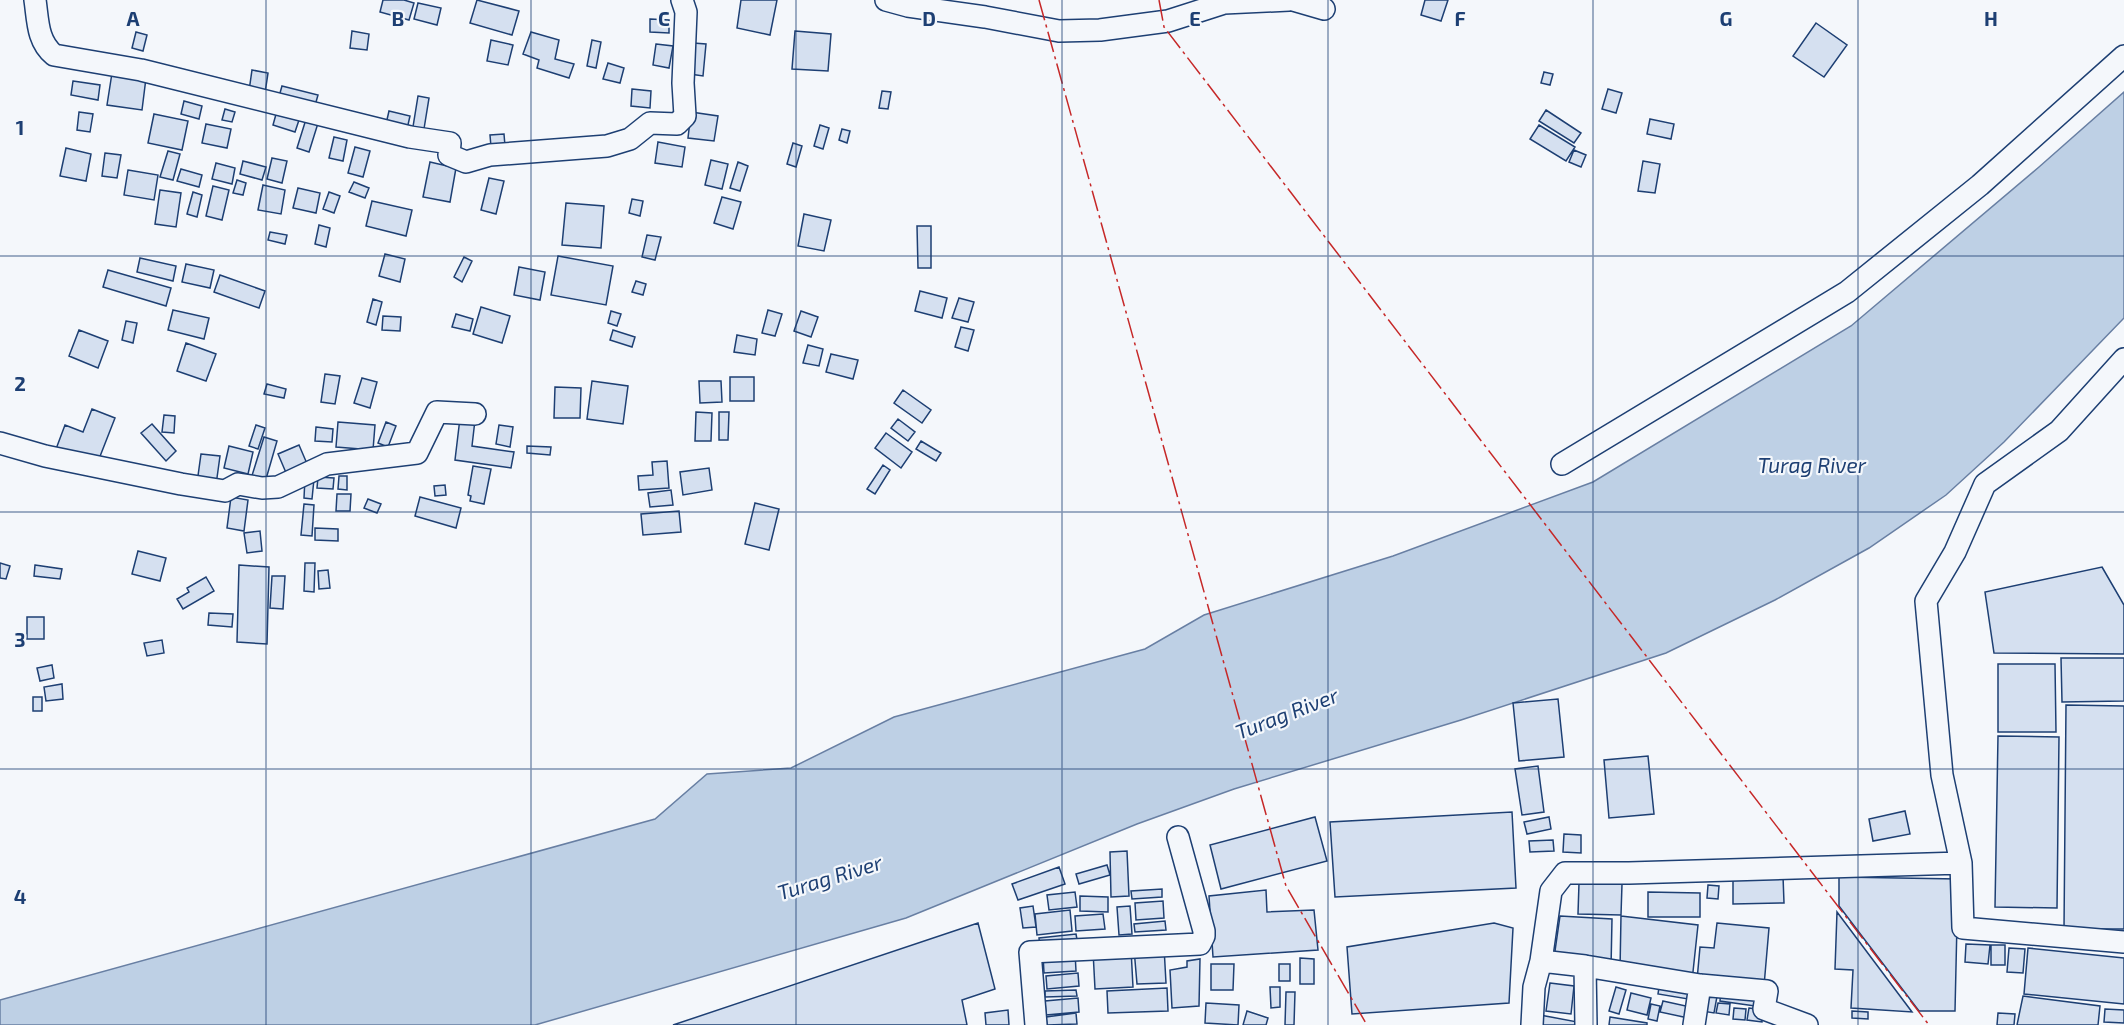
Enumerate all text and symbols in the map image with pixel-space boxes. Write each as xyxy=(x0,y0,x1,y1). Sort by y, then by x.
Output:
text: A xyxy=(126,6,140,30)
text: B xyxy=(392,6,404,30)
text: C xyxy=(658,6,670,30)
text: D xyxy=(922,6,936,30)
text: E xyxy=(1189,6,1201,30)
text: F xyxy=(1454,6,1466,30)
text: G xyxy=(1720,6,1732,30)
text: H xyxy=(1984,6,1998,30)
text: 1 xyxy=(16,115,24,139)
text: 2 xyxy=(14,371,26,395)
water label: Turag River xyxy=(1758,452,1867,477)
text: 3 xyxy=(14,627,26,651)
water label: Turag River xyxy=(1231,681,1342,744)
water label: Turag River xyxy=(774,849,886,904)
text: 4 xyxy=(14,884,27,908)

